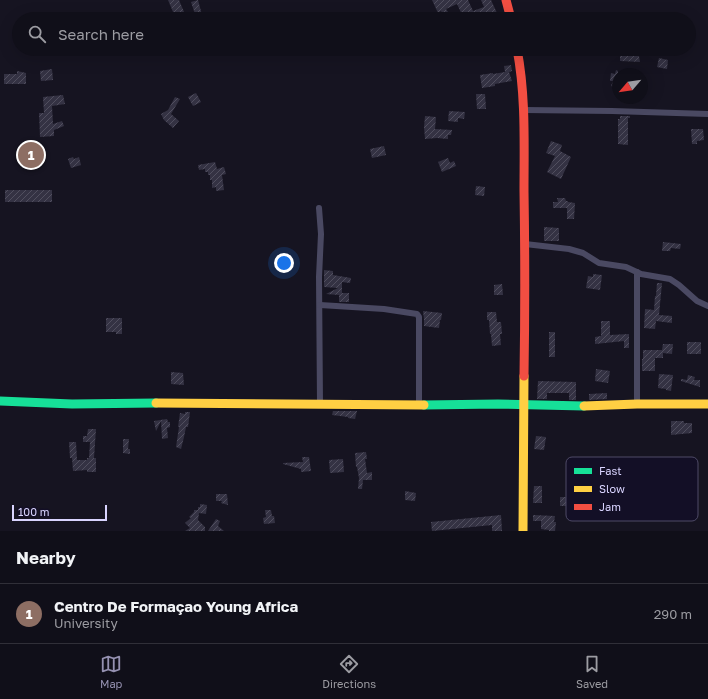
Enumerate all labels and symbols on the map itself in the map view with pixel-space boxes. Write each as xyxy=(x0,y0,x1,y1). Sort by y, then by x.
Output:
north arrow xyxy=(612,68,648,104)
pin: 1 xyxy=(18,140,44,170)
your location xyxy=(274,253,294,273)
legend xyxy=(566,457,698,521)
text: Fast xyxy=(599,464,622,477)
text: Slow xyxy=(599,482,625,495)
text: Jam xyxy=(599,500,621,513)
scale bar xyxy=(12,503,107,522)

